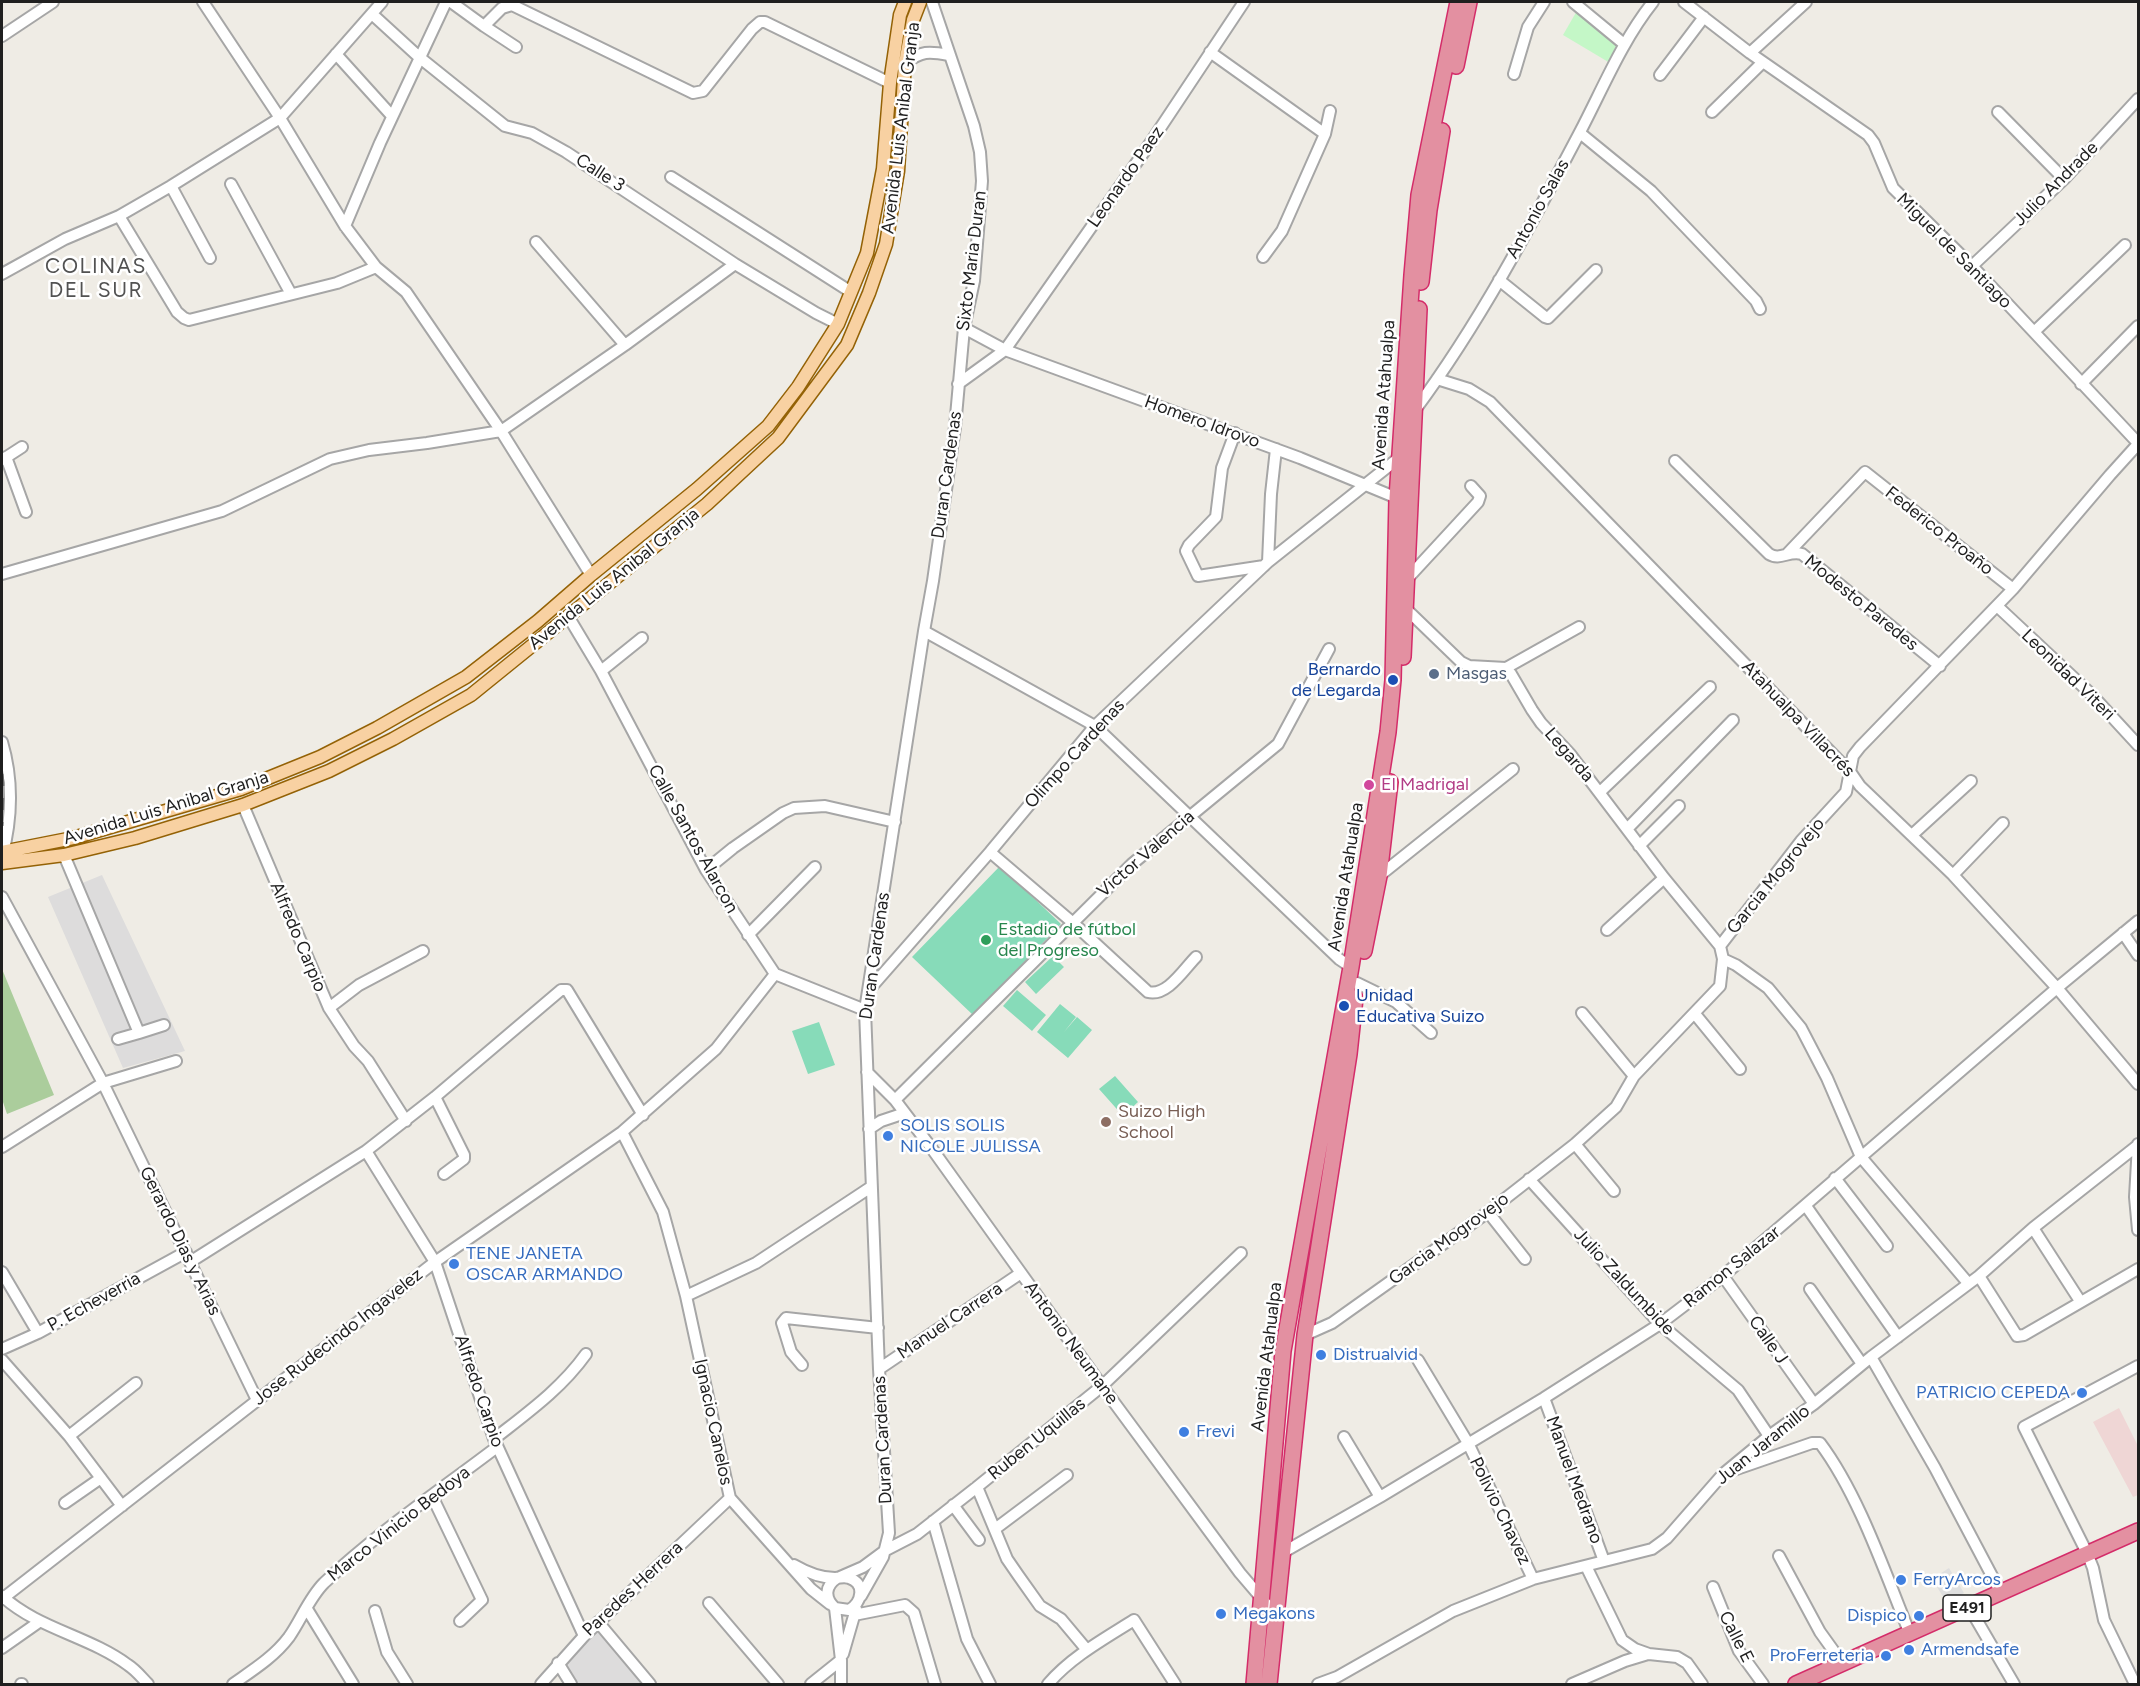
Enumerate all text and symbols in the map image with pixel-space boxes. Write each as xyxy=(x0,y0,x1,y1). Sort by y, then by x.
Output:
street label: Avenida Luis Anibal Granja xyxy=(877,21,925,235)
street label: Leonardo Paez xyxy=(1083,122,1169,232)
street label: Julio Andrade xyxy=(2009,137,2103,231)
street label: Calle 3 xyxy=(571,149,629,197)
street label: Antonio Salas xyxy=(1502,156,1574,262)
street label: Sixto Maria Duran xyxy=(953,189,991,333)
street label: Miguel de Santiago xyxy=(1892,189,2016,313)
district label: COLINAS DEL SUR xyxy=(45,254,147,304)
street label: Avenida Atahualpa xyxy=(1368,319,1400,471)
street label: Homero Idrovo xyxy=(1141,391,1263,453)
street label: Duran Cardenas xyxy=(927,410,967,540)
street label: Federico Proaño xyxy=(1881,482,1997,580)
street label: Avenida Luis Anibal Granja xyxy=(524,503,704,655)
street label: Modesto Paredes xyxy=(1800,550,1922,656)
street label: Leonidad Viteri xyxy=(2017,625,2119,725)
street label: Atahualpa Villacrés xyxy=(1737,656,1859,782)
place label: Bernardo de Legarda xyxy=(1291,659,1381,702)
place label: Masgas xyxy=(1446,663,1507,685)
marker: Masgas xyxy=(1427,667,1441,681)
marker: Bernardo de Legarda xyxy=(1386,673,1400,687)
street label: Olimpo Cardenas xyxy=(1020,695,1130,813)
street label: Legarda xyxy=(1540,723,1598,787)
street label: Calle Santos Alarcon xyxy=(643,761,743,917)
street label: Avenida Luis Anibal Granja xyxy=(61,766,271,850)
place label: El Madrigal xyxy=(1381,774,1469,796)
marker: El Madrigal xyxy=(1362,778,1376,792)
street label: Avenida Atahualpa xyxy=(1324,801,1368,953)
street label: Victor Valencia xyxy=(1093,806,1199,902)
street label: Garcia Mogrovejo xyxy=(1723,814,1829,938)
street label: Alfredo Carpio xyxy=(265,879,331,995)
street label: Duran Cardenas xyxy=(855,891,895,1021)
place label: Estadio de fútbol del Progreso xyxy=(998,919,1136,962)
marker: Estadio de fútbol del Progreso xyxy=(979,933,993,947)
place label: Unidad Educativa Suizo xyxy=(1356,985,1484,1028)
marker: Unidad Educativa Suizo xyxy=(1337,999,1351,1013)
place label: Suizo High School xyxy=(1118,1101,1205,1144)
place label: SOLIS SOLIS NICOLE JULISSA xyxy=(900,1115,1041,1158)
marker: Suizo High School xyxy=(1099,1115,1113,1129)
marker: SOLIS SOLIS NICOLE JULISSA xyxy=(881,1129,895,1143)
street label: Gerardo Dias y Arias xyxy=(135,1163,225,1319)
street label: Garcia Mogrovejo xyxy=(1385,1188,1513,1290)
street label: Ramon Salazar xyxy=(1679,1221,1785,1313)
street label: Julio Zaldumbide xyxy=(1569,1224,1679,1340)
place label: TENE JANETA OSCAR ARMANDO xyxy=(466,1243,623,1286)
marker: TENE JANETA OSCAR ARMANDO xyxy=(447,1257,461,1271)
street label: Jose Rudecindo Ingavelez xyxy=(249,1264,427,1410)
street label: P. Echeverria xyxy=(44,1268,144,1336)
street label: Antonio Neumane xyxy=(1019,1277,1123,1409)
street label: Manuel Carrera xyxy=(893,1278,1007,1364)
street label: Avenida Atahualpa xyxy=(1247,1281,1287,1433)
street label: Calle J xyxy=(1744,1312,1792,1368)
street label: Alfredo Carpio xyxy=(450,1332,508,1450)
place label: Distrualvid xyxy=(1333,1344,1418,1366)
marker: Distrualvid xyxy=(1314,1348,1328,1362)
street label: Ignacio Canelos xyxy=(689,1357,737,1487)
street label: Duran Cardenas xyxy=(869,1375,897,1505)
place label: PATRICIO CEPEDA xyxy=(1916,1382,2070,1404)
marker: PATRICIO CEPEDA xyxy=(2075,1386,2089,1400)
street label: Ruben Uquillas xyxy=(984,1393,1090,1485)
street label: Juan Jaramillo xyxy=(1712,1401,1814,1489)
street label: Manuel Medrano xyxy=(1541,1413,1607,1547)
place label: Frevi xyxy=(1196,1421,1235,1443)
marker: Frevi xyxy=(1177,1425,1191,1439)
street label: Polivio Chavez xyxy=(1465,1454,1535,1568)
street label: Marco Vinicio Bedoya xyxy=(323,1462,475,1586)
street label: Paredes Herrera xyxy=(578,1537,688,1641)
place label: FerryArcos xyxy=(1913,1569,2001,1591)
marker: FerryArcos xyxy=(1894,1573,1908,1587)
road number: E491 xyxy=(1943,1595,1991,1621)
place label: Megakons xyxy=(1233,1603,1315,1625)
place label: Dispico xyxy=(1847,1605,1907,1627)
marker: Megakons xyxy=(1214,1607,1228,1621)
street label: Calle E xyxy=(1714,1608,1758,1666)
marker: Dispico xyxy=(1912,1609,1926,1623)
place label: Armendsafe xyxy=(1921,1639,2019,1661)
marker: Armendsafe xyxy=(1902,1643,1916,1657)
place label: ProFerreteria xyxy=(1770,1645,1874,1667)
marker: ProFerreteria xyxy=(1879,1649,1893,1663)

